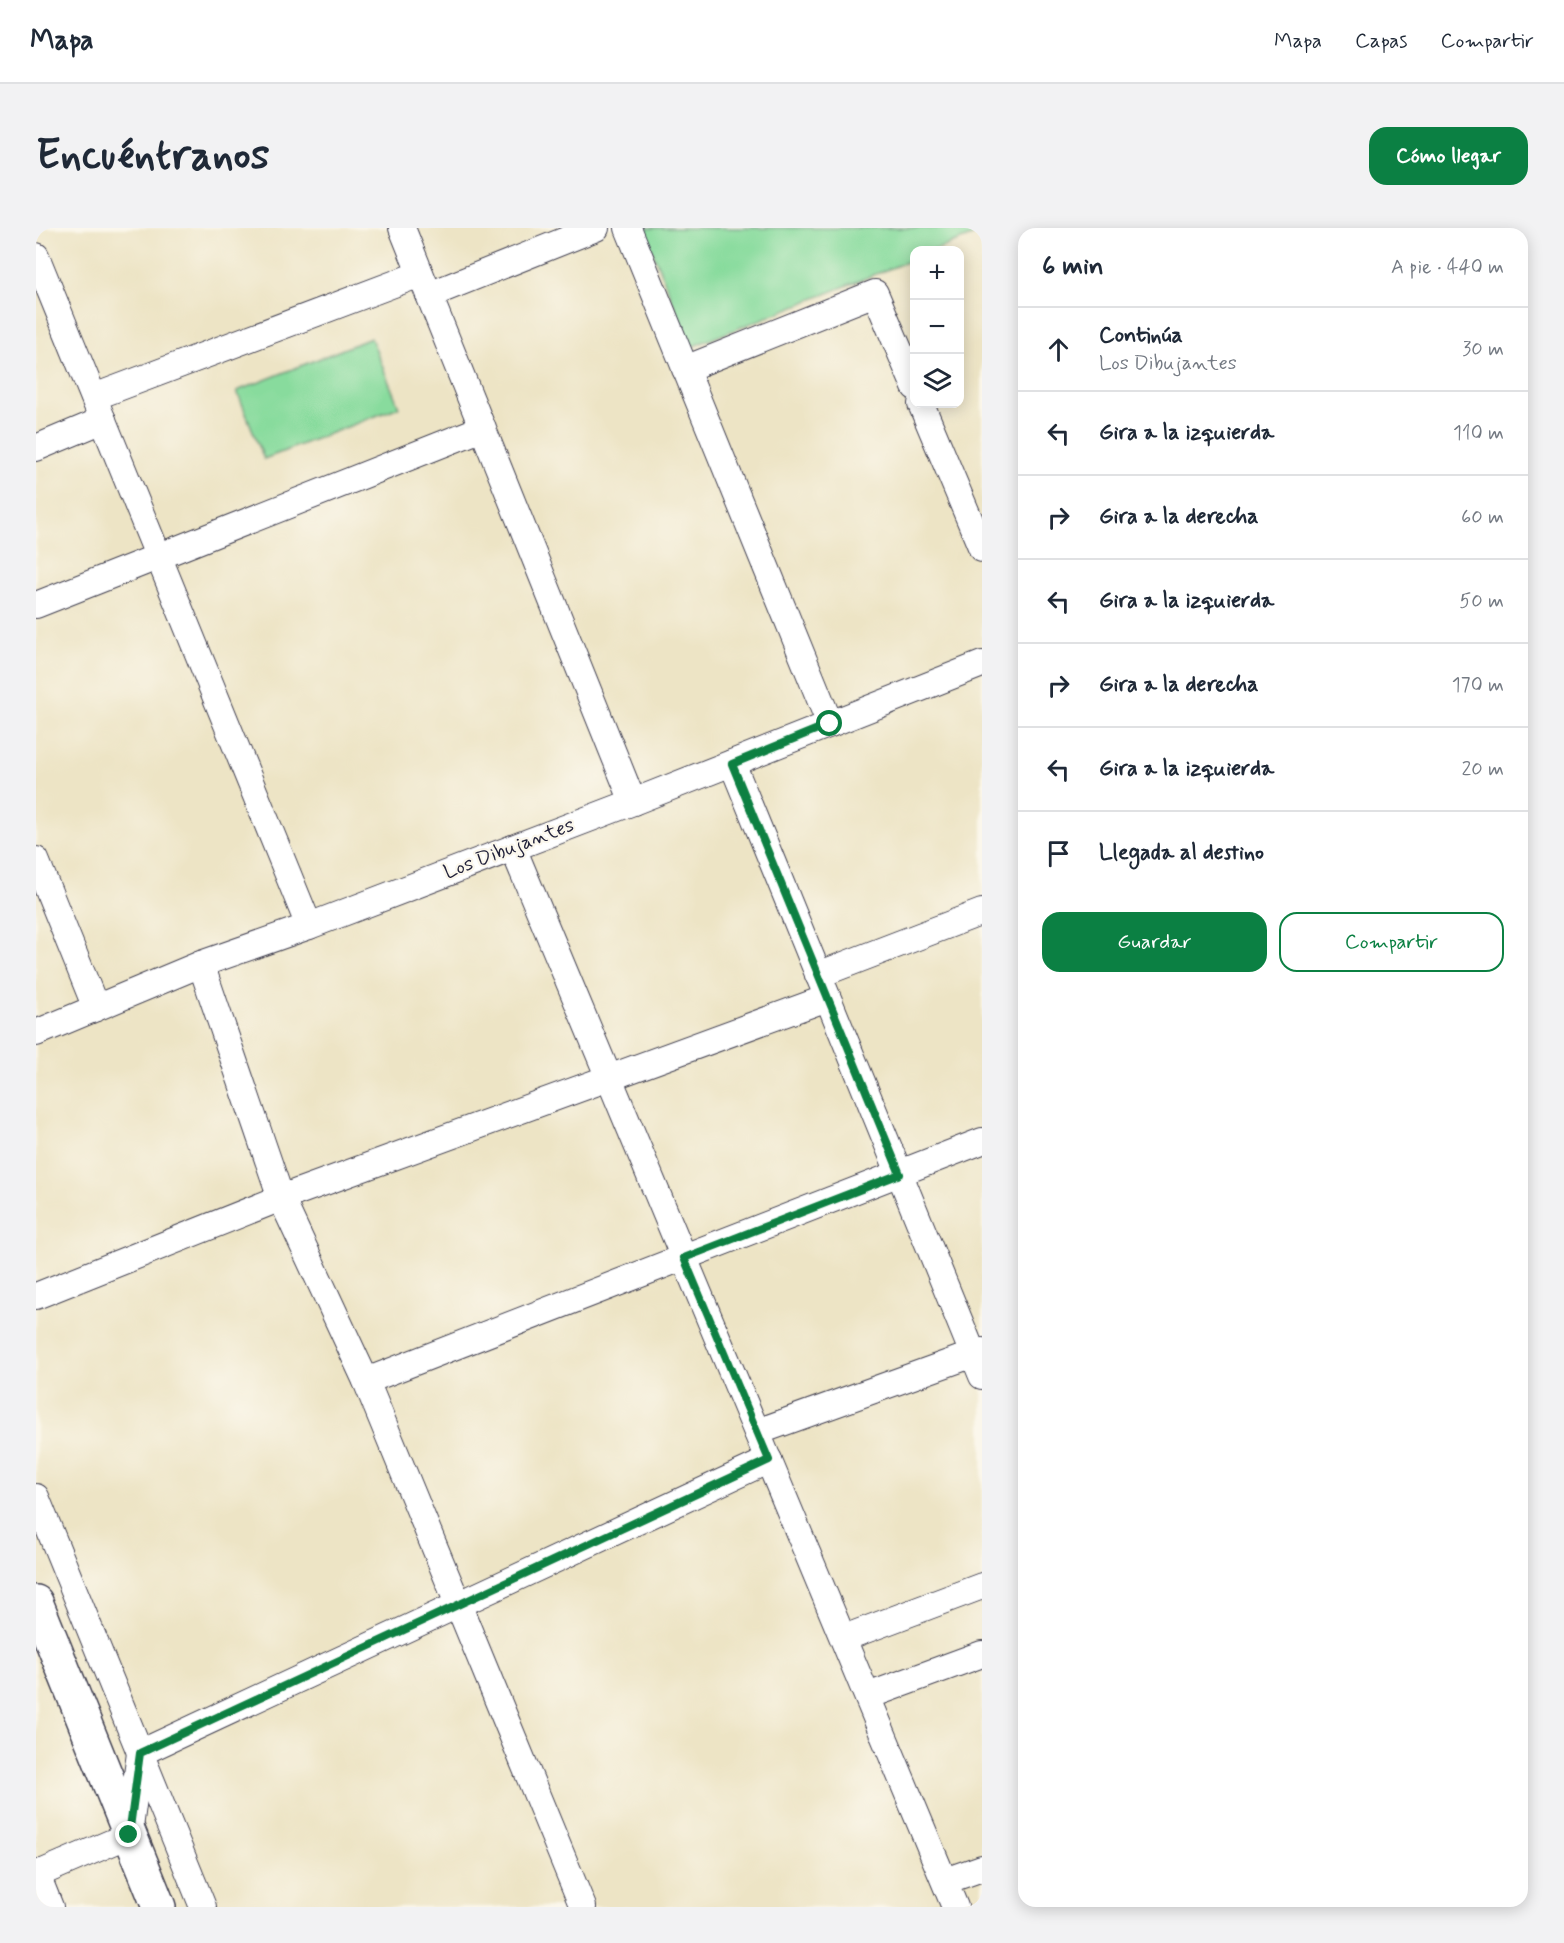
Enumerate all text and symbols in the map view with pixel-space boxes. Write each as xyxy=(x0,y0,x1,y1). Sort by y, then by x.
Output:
text: Mapa xyxy=(30,23,94,60)
text: Mapa xyxy=(1274,27,1322,55)
text: Capas xyxy=(1355,27,1408,55)
text: Compartir xyxy=(1441,27,1534,55)
button: Cómo llegar xyxy=(1369,127,1528,185)
text: Encuéntranos xyxy=(36,129,269,184)
map controls xyxy=(910,246,964,408)
button: + xyxy=(910,246,964,300)
text: 6 min xyxy=(1042,250,1104,284)
text: A pie · 440 m xyxy=(1391,254,1504,281)
button: − xyxy=(910,300,964,354)
text: Continúa xyxy=(1099,322,1183,350)
icon: ahead xyxy=(1042,333,1075,366)
text: 30 m xyxy=(1462,336,1504,363)
text: Los Dibujantes xyxy=(1099,350,1237,377)
button: layers xyxy=(910,354,964,408)
icon: left xyxy=(1042,417,1075,450)
text: Gira a la izquierda xyxy=(1099,419,1274,447)
text: 110 m xyxy=(1453,420,1504,447)
icon: right xyxy=(1042,501,1075,534)
text: Gira a la derecha xyxy=(1099,503,1259,531)
text: 60 m xyxy=(1461,504,1504,531)
icon: left xyxy=(1042,585,1075,618)
text: Gira a la izquierda xyxy=(1099,587,1274,615)
text: 50 m xyxy=(1459,588,1504,615)
icon: right xyxy=(1042,669,1075,702)
text: Gira a la derecha xyxy=(1099,671,1259,699)
text: 170 m xyxy=(1452,672,1504,699)
route start xyxy=(816,710,842,736)
icon: left xyxy=(1042,753,1075,786)
text: Gira a la izquierda xyxy=(1099,755,1274,783)
text: 20 m xyxy=(1461,756,1504,783)
street label: Los Dibujantes xyxy=(440,812,578,886)
icon: arrive xyxy=(1042,837,1075,870)
text: Llegada al destino xyxy=(1099,839,1264,867)
button: Guardar xyxy=(1042,912,1267,972)
button: Compartir xyxy=(1279,912,1504,972)
route end xyxy=(115,1821,141,1847)

